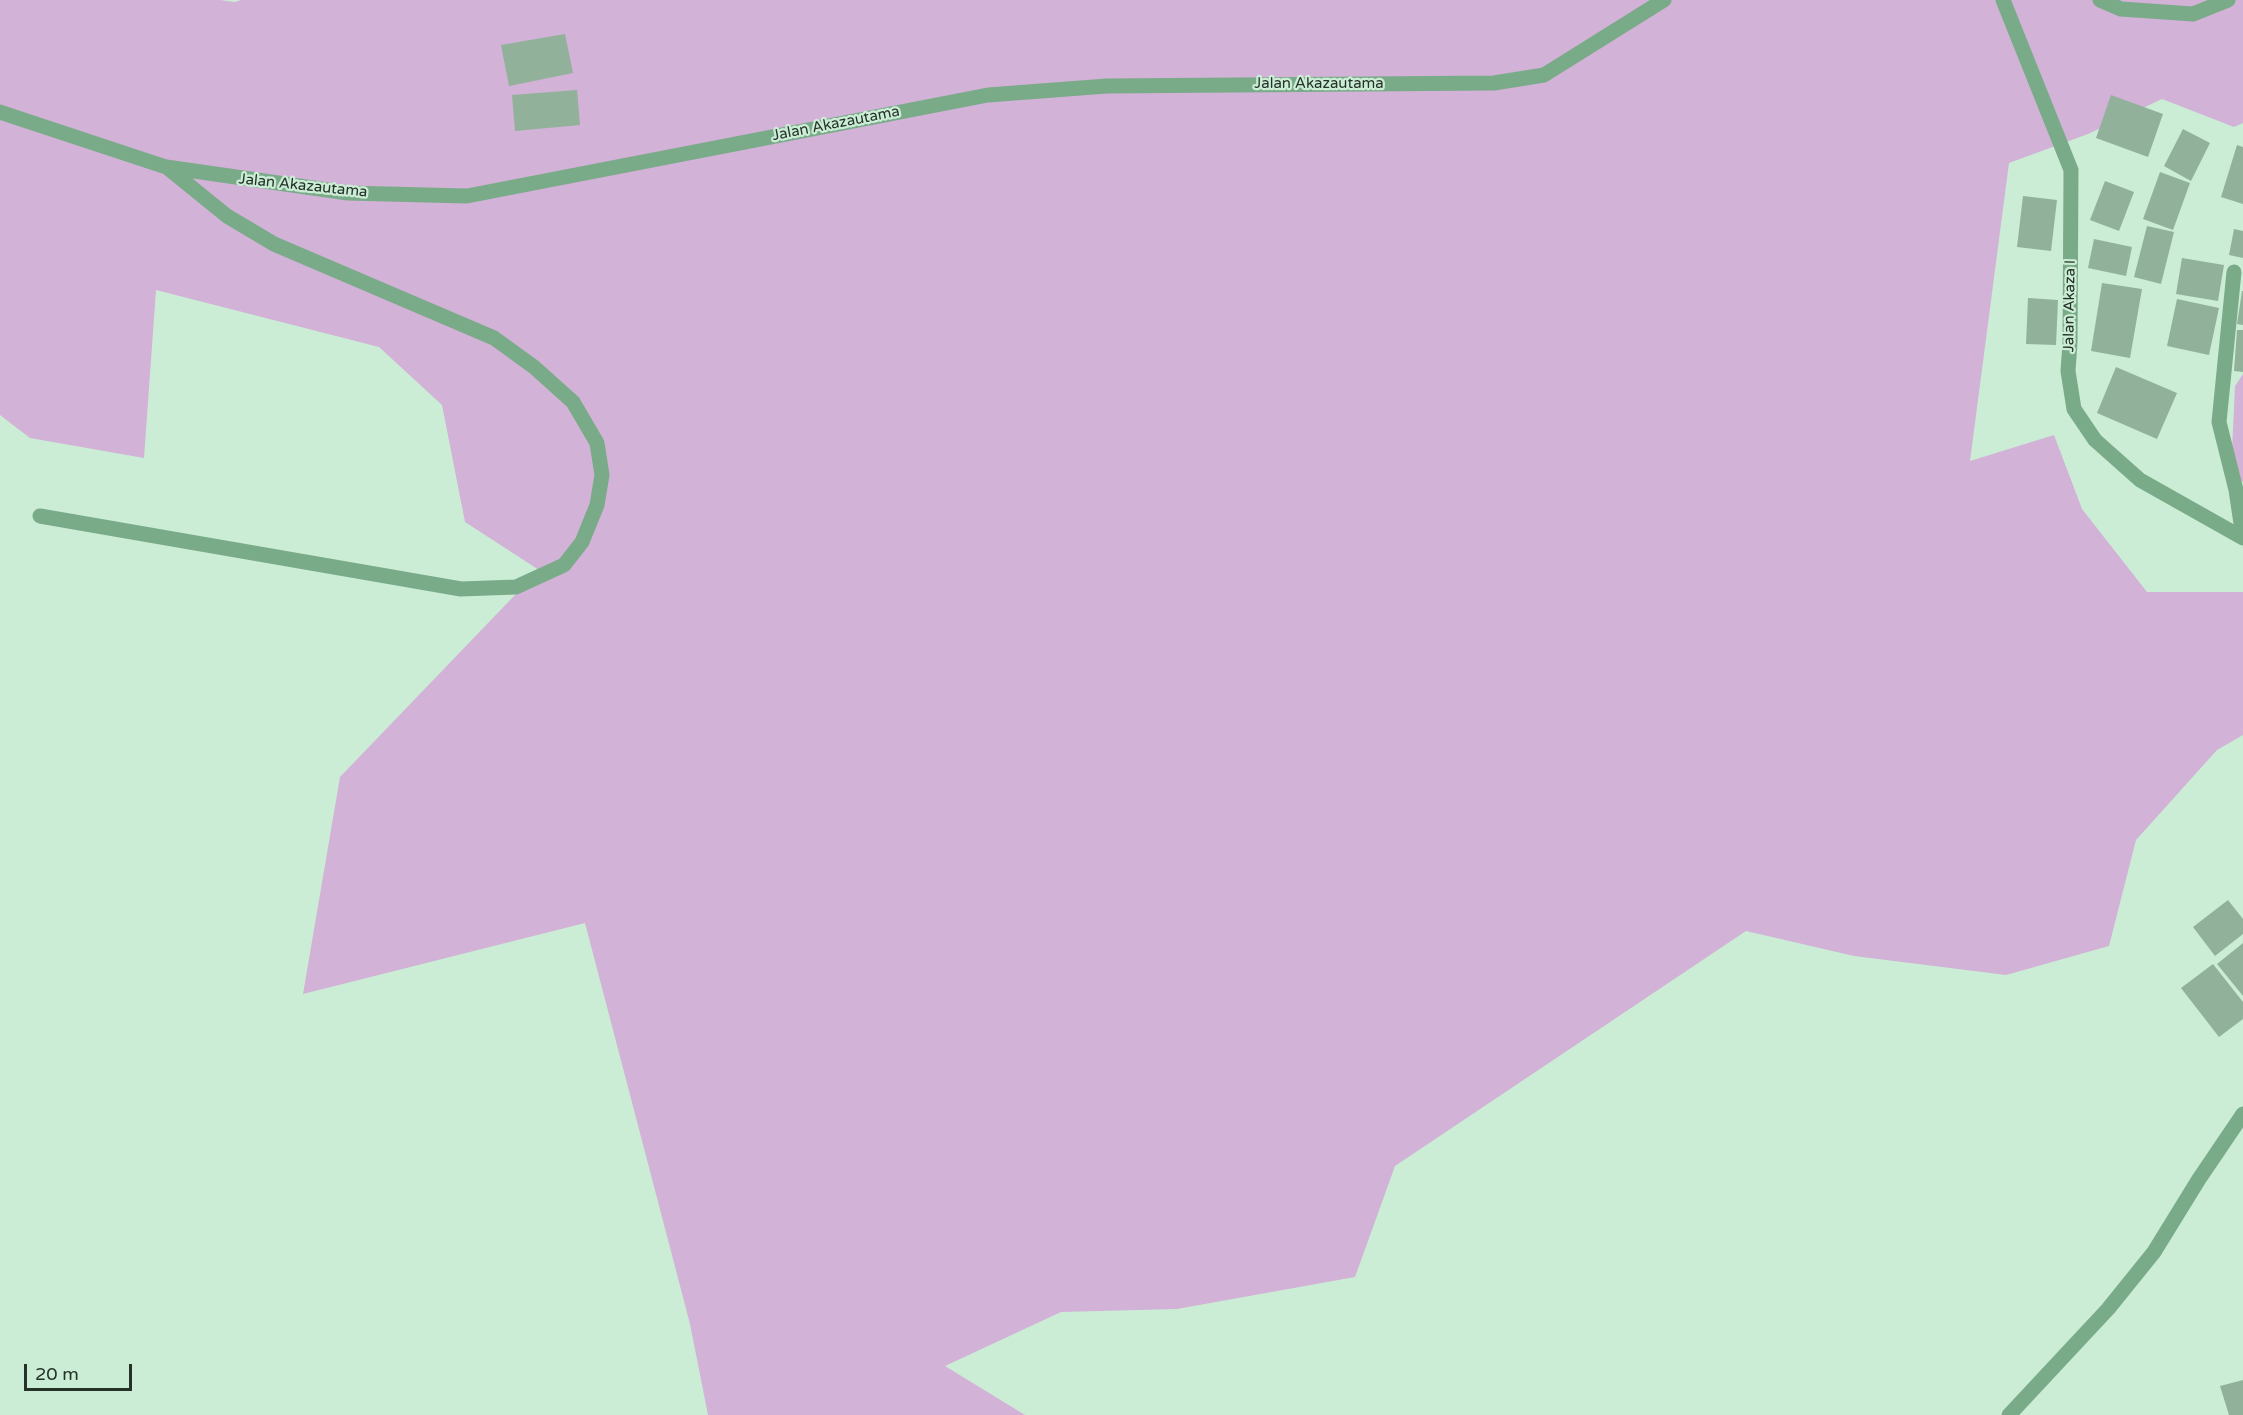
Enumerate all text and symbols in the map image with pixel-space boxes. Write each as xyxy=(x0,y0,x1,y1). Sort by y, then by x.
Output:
street label: Jalan Akazautama xyxy=(1254,75,1384,93)
street label: Jalan Akazautama xyxy=(771,103,901,145)
street label: Jalan Akazautama xyxy=(238,170,368,202)
street label: Jalan Akaza I xyxy=(2060,260,2080,352)
scale bar xyxy=(27,1352,135,1390)
text: 20 m xyxy=(35,1363,79,1385)

